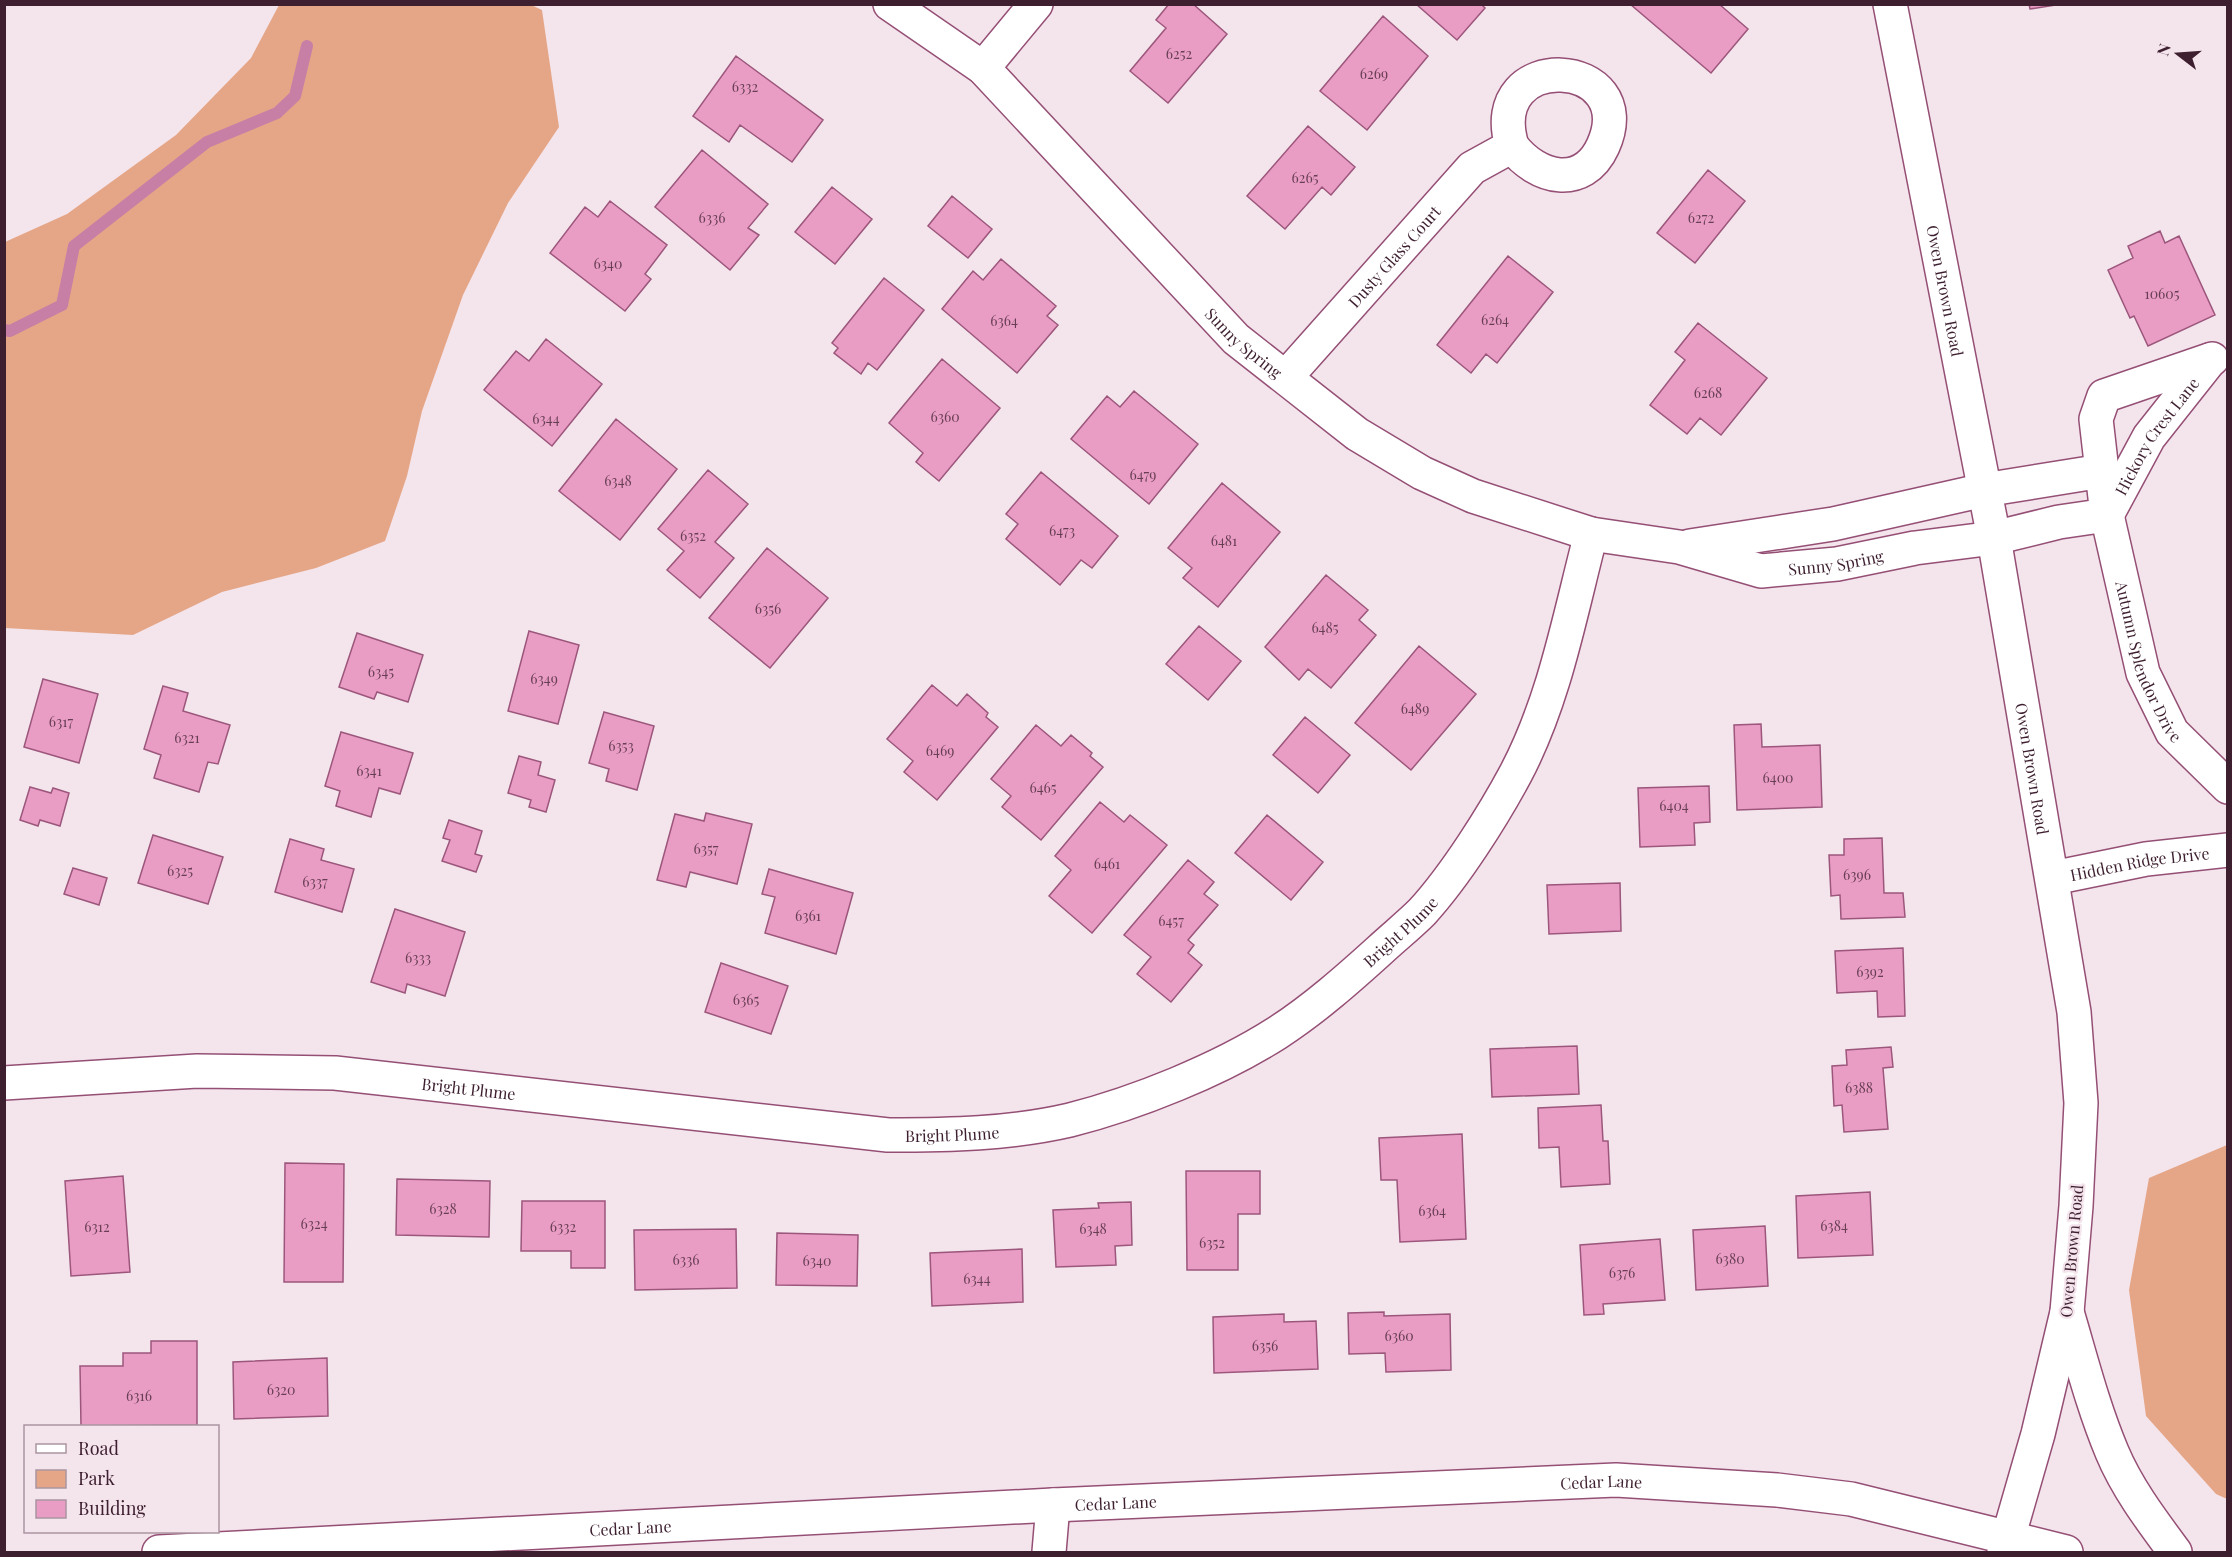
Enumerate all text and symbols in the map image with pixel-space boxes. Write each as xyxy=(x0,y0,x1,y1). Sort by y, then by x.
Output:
north arrow xyxy=(2148,24,2208,84)
text: N xyxy=(2151,40,2175,58)
house number: 6252 xyxy=(1166,44,1193,63)
house number: 6269 xyxy=(1360,64,1388,83)
house number: 6332 xyxy=(732,77,759,96)
house number: 6265 xyxy=(1292,168,1319,187)
street label: Dusty Glass Court xyxy=(1343,200,1445,311)
house number: 6336 xyxy=(698,208,726,227)
house number: 6272 xyxy=(1688,208,1714,227)
street label: Owen Brown Road xyxy=(1923,223,1969,358)
house number: 6340 xyxy=(594,254,622,273)
house number: 10605 xyxy=(2144,284,2180,303)
street label: Sunny Spring xyxy=(1201,303,1287,382)
house number: 6264 xyxy=(1481,310,1509,329)
house number: 6364 xyxy=(990,311,1018,330)
street label: Hickory Crest Lane xyxy=(2109,373,2203,499)
house number: 6268 xyxy=(1694,383,1722,402)
house number: 6360 xyxy=(930,407,960,426)
house number: 6344 xyxy=(532,409,560,428)
house number: 6479 xyxy=(1130,465,1156,484)
house number: 6348 xyxy=(604,471,632,490)
house number: 6473 xyxy=(1049,521,1075,540)
house number: 6352 xyxy=(680,526,706,545)
house number: 6481 xyxy=(1211,531,1237,550)
street label: Sunny Spring xyxy=(1787,544,1886,579)
street label: Autumn Splendor Drive xyxy=(2112,578,2186,746)
house number: 6356 xyxy=(755,599,781,618)
house number: 6485 xyxy=(1311,618,1339,637)
house number: 6345 xyxy=(368,662,394,681)
house number: 6349 xyxy=(530,669,558,688)
house number: 6489 xyxy=(1401,699,1429,718)
street label: Owen Brown Road xyxy=(2011,701,2054,836)
house number: 6317 xyxy=(49,712,74,731)
house number: 6321 xyxy=(174,728,200,747)
house number: 6353 xyxy=(608,736,634,755)
house number: 6469 xyxy=(926,741,954,760)
house number: 6341 xyxy=(356,761,382,780)
house number: 6400 xyxy=(1763,768,1793,787)
house number: 6465 xyxy=(1029,778,1057,797)
house number: 6404 xyxy=(1659,796,1689,815)
house number: 6357 xyxy=(693,839,719,858)
street label: Hidden Ridge Drive xyxy=(2068,842,2210,885)
house number: 6461 xyxy=(1094,854,1120,873)
house number: 6325 xyxy=(167,861,193,880)
house number: 6396 xyxy=(1843,865,1871,884)
house number: 6337 xyxy=(302,872,328,891)
street label: Bright Plume xyxy=(1358,892,1442,971)
house number: 6361 xyxy=(795,906,821,925)
house number: 6457 xyxy=(1158,911,1184,930)
house number: 6333 xyxy=(405,948,431,967)
house number: 6392 xyxy=(1856,962,1884,981)
house number: 6365 xyxy=(733,990,759,1009)
street label: Bright Plume xyxy=(421,1072,517,1104)
house number: 6388 xyxy=(1845,1078,1873,1097)
street label: Bright Plume xyxy=(905,1121,1000,1145)
street label: Owen Brown Road xyxy=(2055,1184,2087,1318)
house number: 6328 xyxy=(429,1199,457,1218)
house number: 6364 xyxy=(1418,1201,1446,1220)
house number: 6324 xyxy=(300,1214,328,1233)
house number: 6384 xyxy=(1820,1216,1848,1235)
house number: 6312 xyxy=(84,1217,110,1236)
house number: 6332 xyxy=(550,1217,577,1236)
house number: 6348 xyxy=(1079,1219,1107,1238)
house number: 6352 xyxy=(1199,1233,1225,1252)
house number: 6380 xyxy=(1715,1249,1745,1268)
house number: 6336 xyxy=(672,1250,700,1269)
house number: 6340 xyxy=(803,1251,831,1270)
house number: 6376 xyxy=(1609,1263,1635,1282)
house number: 6344 xyxy=(963,1269,991,1288)
house number: 6360 xyxy=(1384,1326,1414,1345)
house number: 6356 xyxy=(1252,1336,1278,1355)
house number: 6320 xyxy=(267,1380,295,1399)
house number: 6316 xyxy=(126,1386,152,1405)
legend xyxy=(24,1425,219,1533)
text: Road xyxy=(78,1436,119,1460)
text: Park xyxy=(78,1466,115,1490)
street label: Cedar Lane xyxy=(1560,1469,1643,1493)
street label: Cedar Lane xyxy=(1074,1490,1157,1515)
text: Building xyxy=(78,1496,146,1520)
street label: Cedar Lane xyxy=(589,1515,672,1540)

